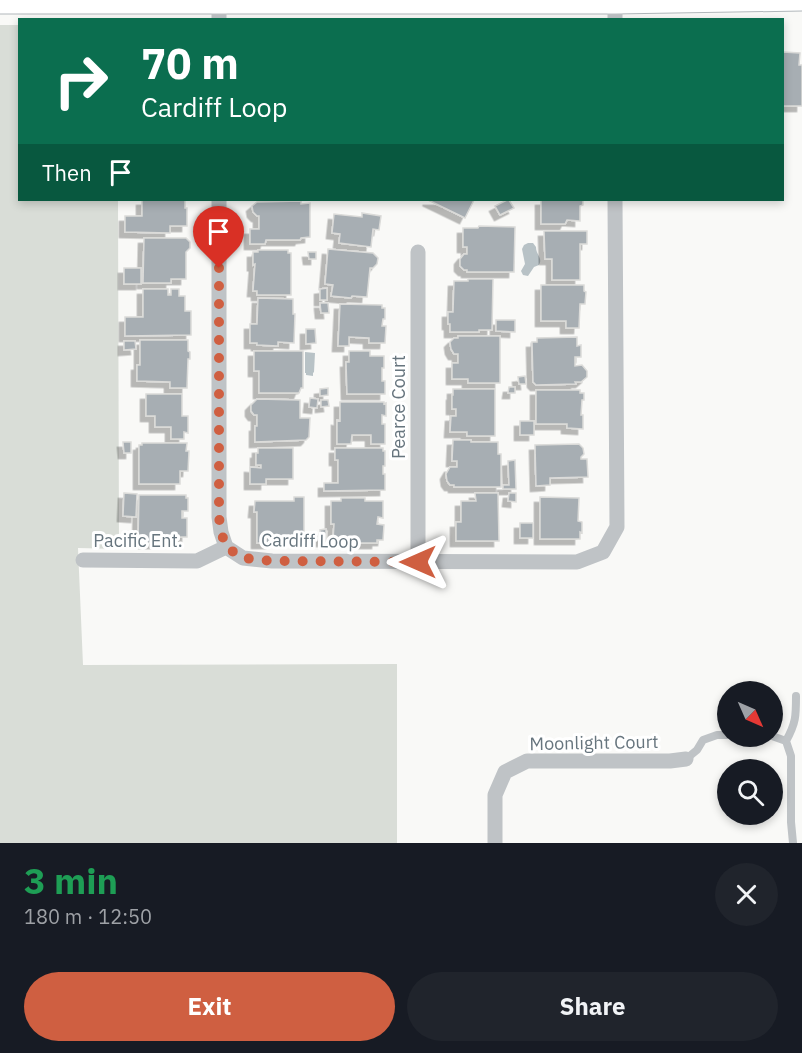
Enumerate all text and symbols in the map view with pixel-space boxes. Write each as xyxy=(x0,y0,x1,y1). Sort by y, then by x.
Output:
text: 70 m xyxy=(141,36,239,91)
icon: right xyxy=(42,42,120,120)
text: Cardiff Loop xyxy=(141,89,287,124)
icon: arrive xyxy=(104,156,137,189)
text: Then xyxy=(42,158,92,187)
pin xyxy=(193,206,244,268)
icon: arrive xyxy=(202,215,235,248)
street label: Pearce Court xyxy=(387,355,410,459)
street label: Cardiff Loop xyxy=(261,528,359,553)
street label: Pacific Ent. xyxy=(93,529,183,552)
position arrow xyxy=(386,530,450,594)
north arrow xyxy=(717,681,783,747)
map controls xyxy=(717,681,783,825)
street label: Moonlight Court xyxy=(529,730,659,755)
button: search xyxy=(717,759,783,825)
text: 3 min xyxy=(24,857,118,904)
button: close xyxy=(715,863,778,926)
text: 180 m · 12:50 xyxy=(24,903,152,930)
button: Exit xyxy=(24,972,395,1041)
button: Share xyxy=(407,972,778,1041)

